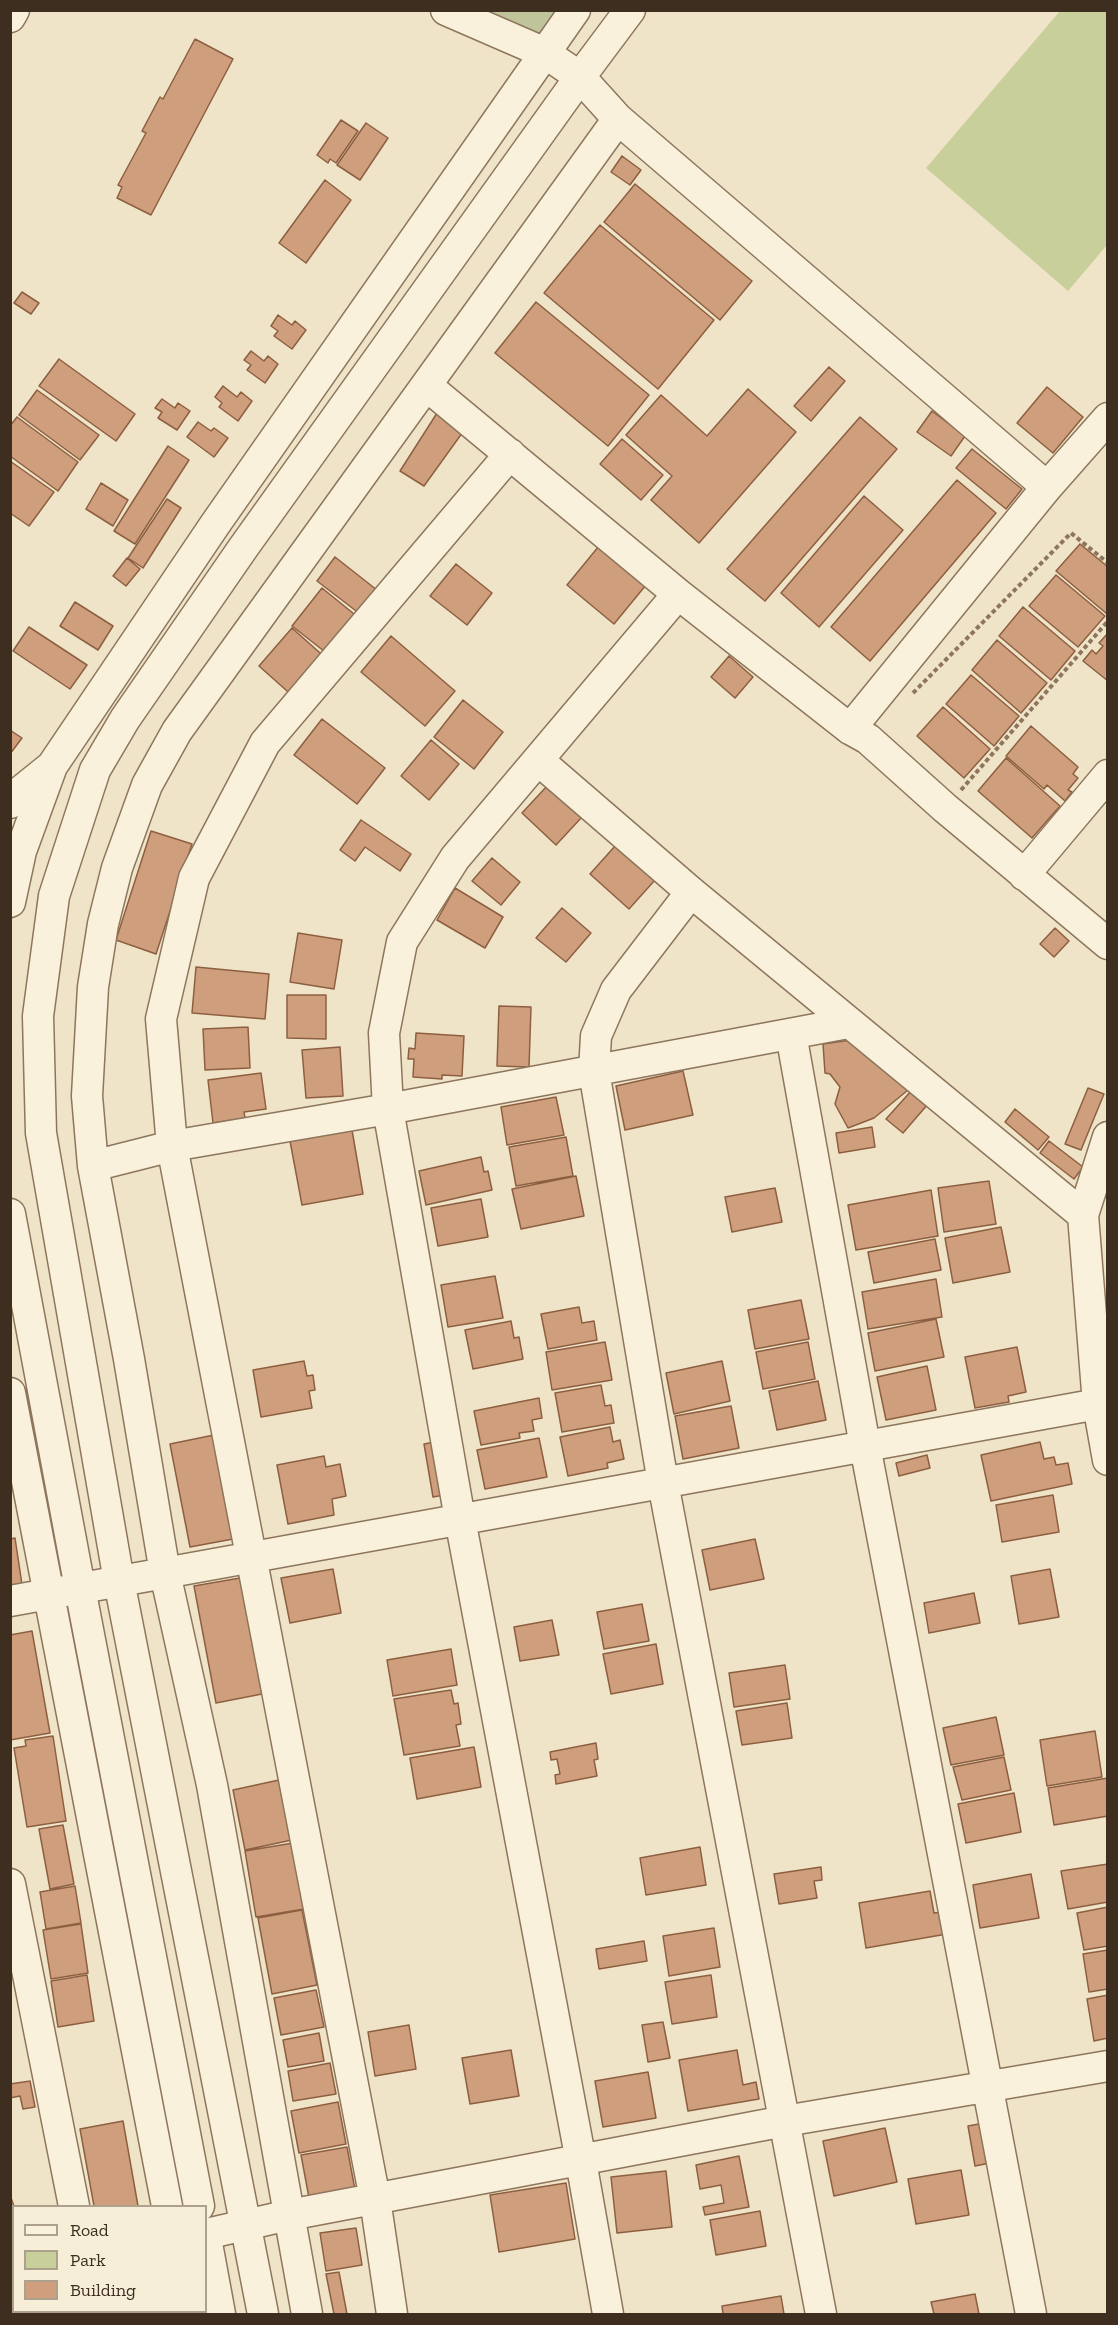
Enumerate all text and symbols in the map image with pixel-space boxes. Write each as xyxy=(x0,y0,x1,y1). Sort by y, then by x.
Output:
legend xyxy=(12,2205,207,2313)
text: Road xyxy=(70,2219,109,2241)
text: Park xyxy=(70,2249,106,2271)
text: Building xyxy=(70,2279,136,2301)

